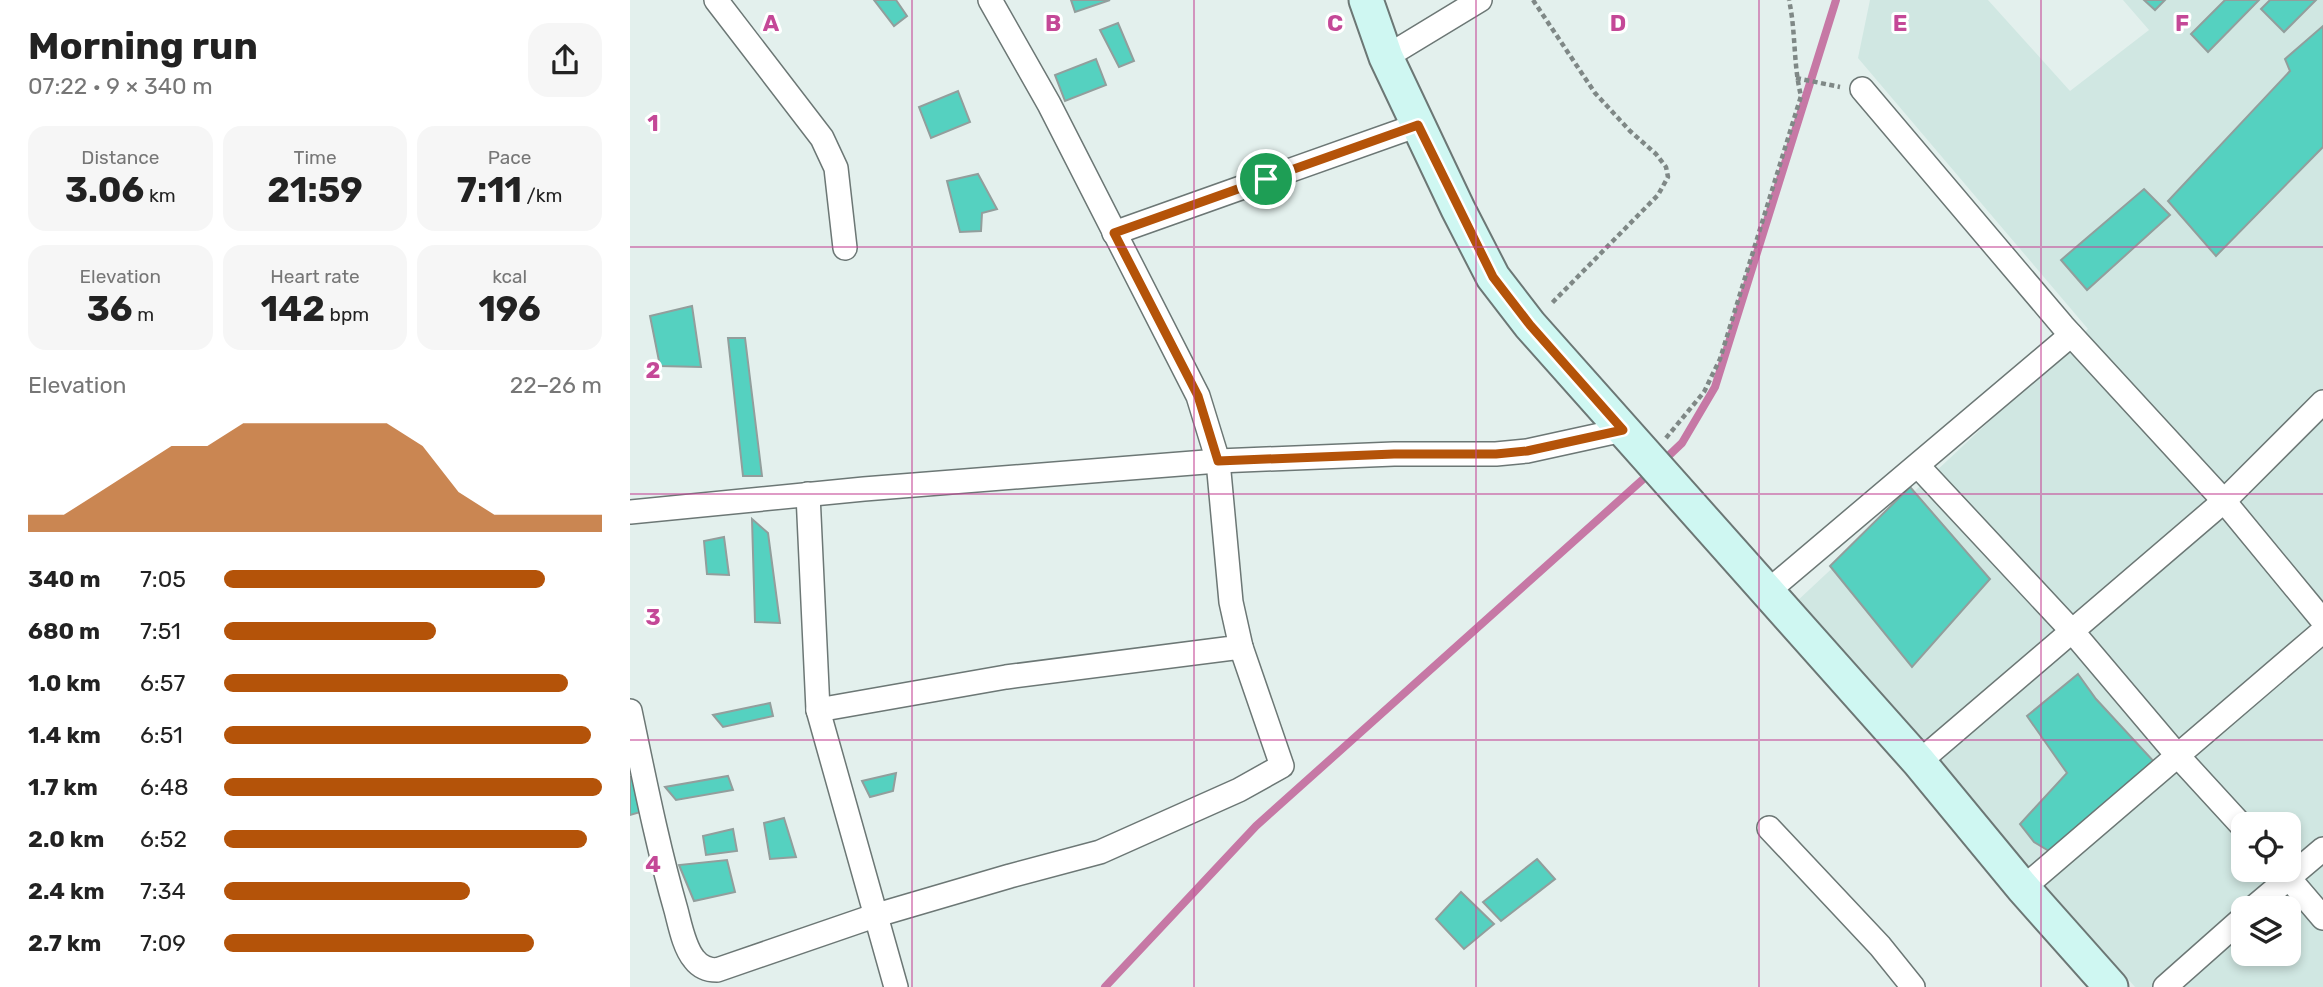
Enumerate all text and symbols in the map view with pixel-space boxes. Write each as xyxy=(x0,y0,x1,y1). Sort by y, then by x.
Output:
text: A xyxy=(763,9,780,37)
text: B xyxy=(1045,9,1061,37)
text: C xyxy=(1327,9,1343,37)
text: D xyxy=(1610,9,1626,37)
text: E xyxy=(1893,9,1907,37)
text: F xyxy=(2175,9,2189,37)
text: Morning run xyxy=(28,23,258,69)
button: share xyxy=(528,23,602,97)
text: 07:22 · 9 × 340 m xyxy=(28,72,213,100)
text: 1 xyxy=(647,109,659,137)
text: Distance xyxy=(81,146,159,169)
text: Time xyxy=(293,146,337,169)
text: Pace xyxy=(488,146,531,169)
pin xyxy=(1236,149,1296,209)
icon: arrive xyxy=(1247,160,1285,198)
text: 3.06 xyxy=(65,169,144,211)
text: 21:59 xyxy=(267,169,363,211)
text: 7:11 xyxy=(457,169,522,211)
text: km xyxy=(144,184,176,207)
text: /km xyxy=(522,184,562,207)
text: Elevation xyxy=(80,265,161,288)
text: Heart rate xyxy=(270,265,360,288)
text: kcal xyxy=(492,265,527,288)
text: 36 xyxy=(87,288,132,330)
text: 142 xyxy=(261,288,325,330)
text: 196 xyxy=(478,288,541,330)
text: m xyxy=(132,303,154,326)
text: bpm xyxy=(325,303,369,326)
text: 2 xyxy=(646,356,660,384)
text: Elevation xyxy=(28,371,127,399)
text: 22–26 m xyxy=(510,371,602,399)
text: 340 m xyxy=(28,565,100,593)
text: 7:05 xyxy=(140,565,186,593)
text: 3 xyxy=(645,603,661,631)
text: 680 m xyxy=(28,617,100,645)
text: 7:51 xyxy=(140,617,181,645)
text: 1.0 km xyxy=(28,669,101,697)
text: 6:57 xyxy=(140,669,185,697)
text: 1.4 km xyxy=(28,721,101,749)
text: 6:51 xyxy=(140,721,183,749)
text: 1.7 km xyxy=(28,773,98,801)
text: 6:48 xyxy=(140,773,189,801)
map controls xyxy=(2231,812,2301,966)
button: locate xyxy=(2231,812,2301,882)
text: 2.0 km xyxy=(28,825,104,853)
text: 6:52 xyxy=(140,825,187,853)
text: 4 xyxy=(645,850,661,878)
text: 2.4 km xyxy=(28,877,104,905)
text: 7:34 xyxy=(140,877,186,905)
button: layers xyxy=(2231,896,2301,966)
text: 2.7 km xyxy=(28,929,101,957)
text: 7:09 xyxy=(140,929,186,957)

